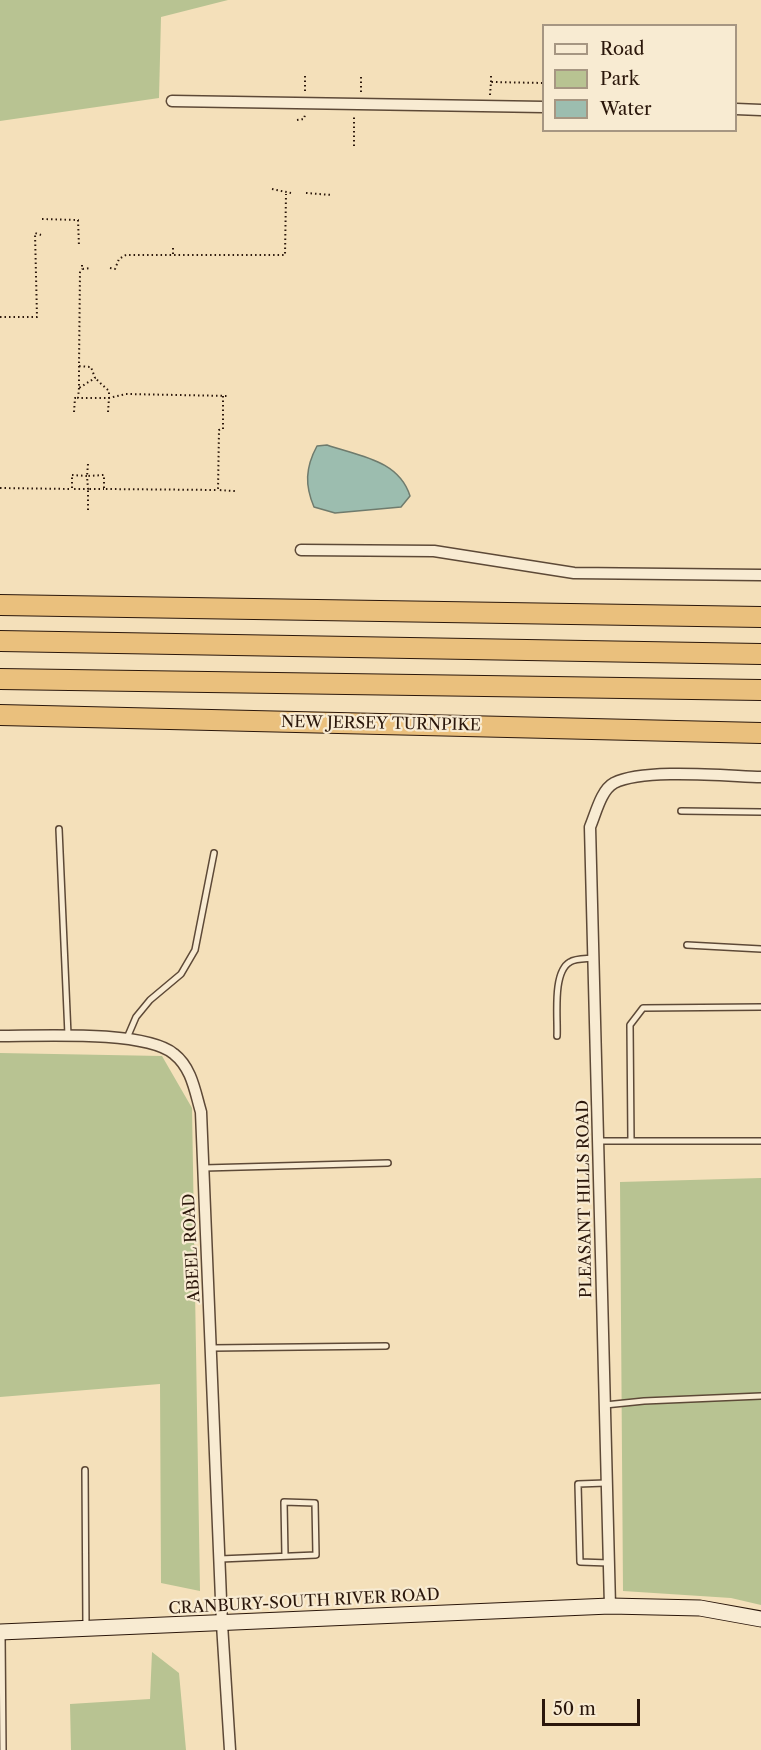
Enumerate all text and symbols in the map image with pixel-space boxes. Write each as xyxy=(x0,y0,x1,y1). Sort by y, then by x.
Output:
legend xyxy=(542,24,737,132)
text: Road xyxy=(600,38,645,60)
text: Park xyxy=(600,68,639,90)
text: Water xyxy=(600,98,652,120)
street label: NEW JERSEY TURNPIKE xyxy=(281,713,481,735)
street label: PLEASANT HILLS ROAD xyxy=(574,1100,596,1298)
street label: ABEEL ROAD xyxy=(180,1193,204,1303)
street label: CRANBURY-SOUTH RIVER ROAD xyxy=(168,1585,440,1619)
scale bar xyxy=(545,1687,642,1725)
text: 50 m xyxy=(553,1698,596,1720)

